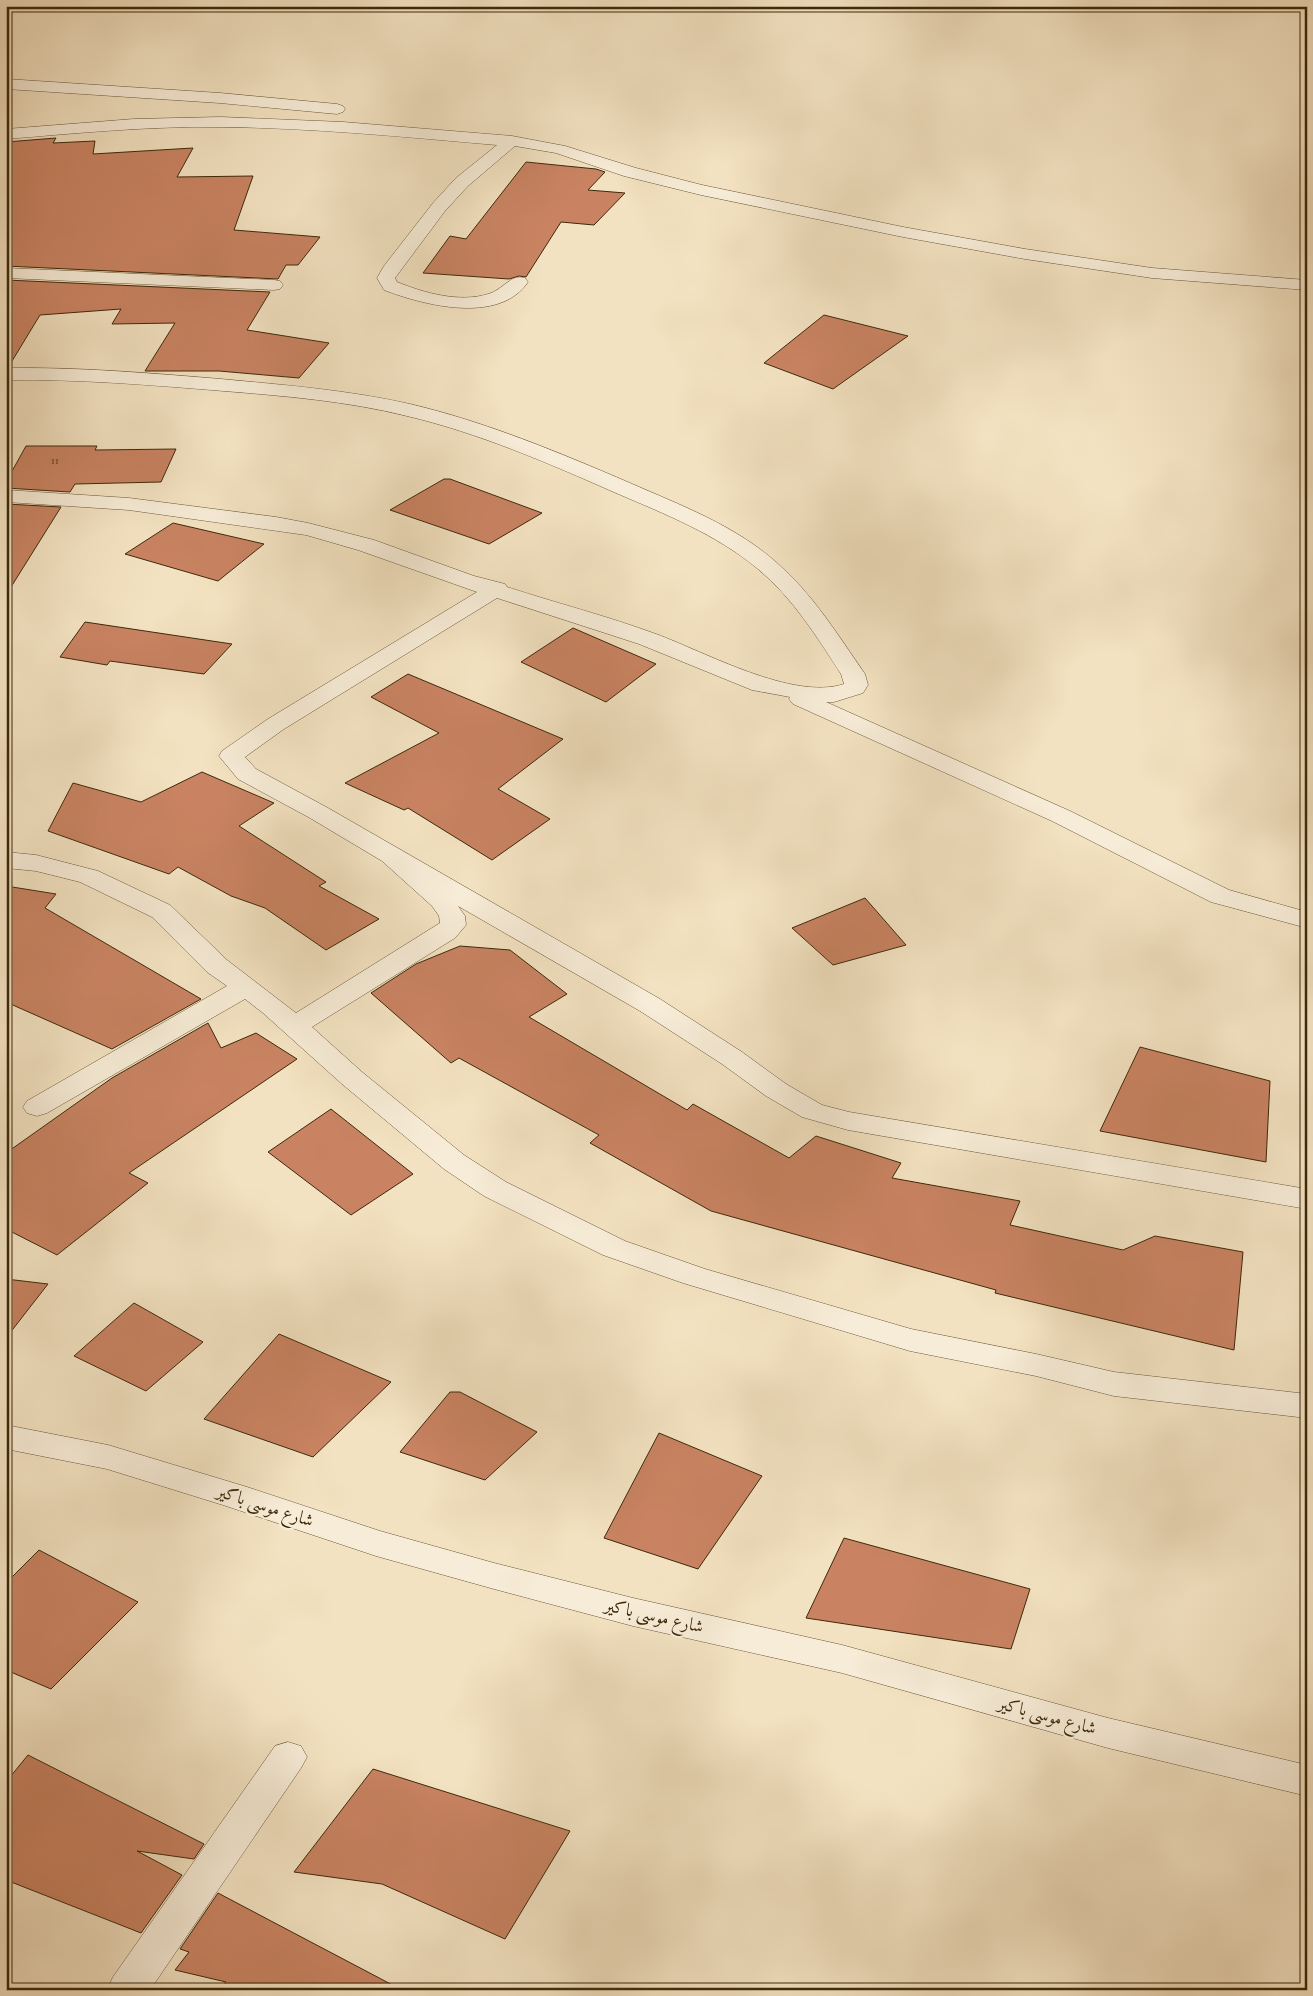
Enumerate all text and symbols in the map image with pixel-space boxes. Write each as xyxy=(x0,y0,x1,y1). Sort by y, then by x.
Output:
house number: 11 xyxy=(51,454,59,467)
street label: شارع موسى باكير xyxy=(211,1480,316,1535)
street label: شارع موسى باكير xyxy=(600,1594,705,1641)
street label: شارع موسى باكير xyxy=(993,1692,1098,1743)

